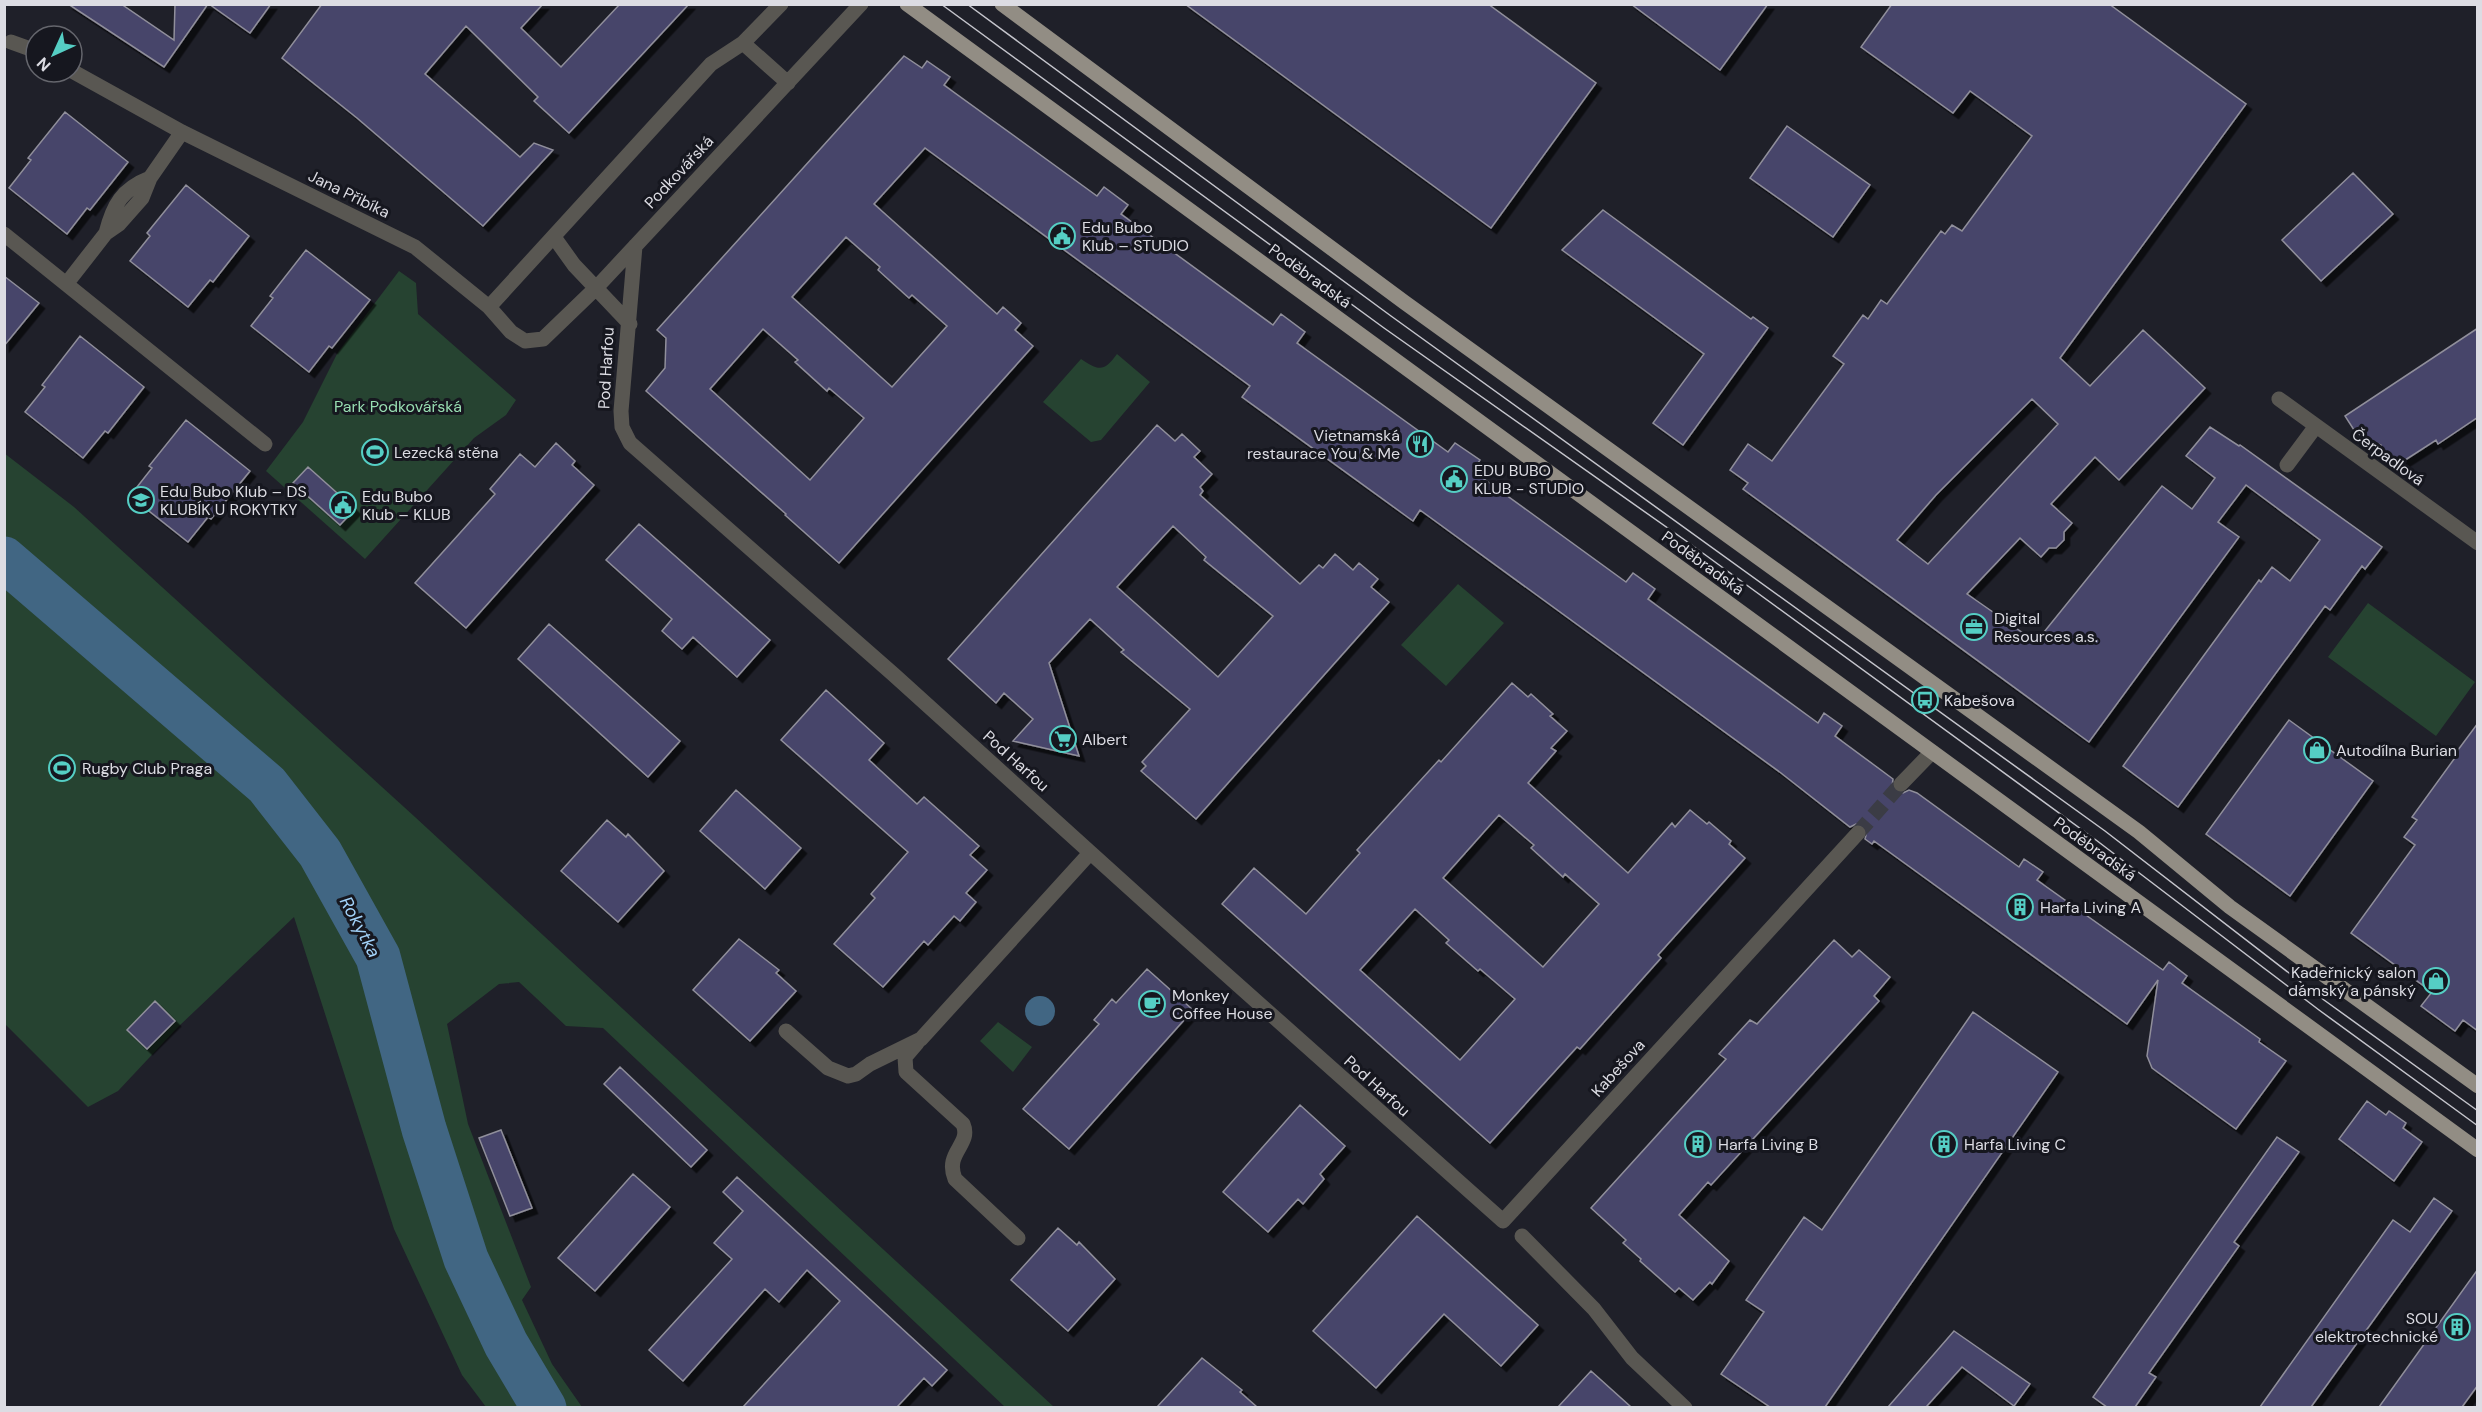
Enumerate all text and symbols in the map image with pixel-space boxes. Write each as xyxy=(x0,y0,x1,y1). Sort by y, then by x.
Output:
north arrow xyxy=(24,24,84,84)
text: N xyxy=(32,53,55,76)
street label: Podkovářská xyxy=(640,131,718,213)
street label: Jana Přibíka xyxy=(305,165,393,223)
place label: Edu Bubo Klub – STUDIO xyxy=(1082,217,1189,256)
public building icon: Edu Bubo Klub – STUDIO xyxy=(1047,221,1077,251)
street label: Poděbradská xyxy=(1265,239,1355,313)
street label: Pod Harfou xyxy=(593,327,619,409)
park label: Park Podkovářská xyxy=(334,396,462,417)
street label: Čerpadlová xyxy=(2348,424,2428,490)
place label: Vietnamská restaurace You & Me xyxy=(1247,425,1400,464)
restaurant icon: Vietnamská restaurace You & Me xyxy=(1405,429,1435,459)
sports icon: Lezecká stěna xyxy=(360,437,390,467)
place label: Lezecká stěna xyxy=(394,442,498,463)
place label: EDU BUBO KLUB - STUDIO xyxy=(1474,460,1584,499)
public building icon: EDU BUBO KLUB - STUDIO xyxy=(1439,464,1469,494)
place label: Edu Bubo Klub – DS KLUBÍK U ROKYTKY xyxy=(160,481,307,520)
school or university icon: Edu Bubo Klub – DS KLUBÍK U ROKYTKY xyxy=(126,485,156,515)
place label: Edu Bubo Klub – KLUB xyxy=(362,486,451,525)
public building icon: Edu Bubo Klub – KLUB xyxy=(328,490,358,520)
street label: Poděbradská xyxy=(1658,526,1748,600)
place label: Digital Resources a.s. xyxy=(1994,608,2098,647)
office icon: Digital Resources a.s. xyxy=(1959,612,1989,642)
bus stop icon: Kabešova xyxy=(1910,685,1940,715)
place label: Kabešova xyxy=(1944,690,2015,711)
supermarket icon: Albert xyxy=(1048,724,1078,754)
street label: Pod Harfou xyxy=(979,726,1053,796)
place label: Albert xyxy=(1082,729,1128,750)
shop icon: Autodílna Burian xyxy=(2302,735,2332,765)
place label: Autodílna Burian xyxy=(2336,740,2457,761)
sports icon: Rugby Club Praga xyxy=(47,753,77,783)
place label: Rugby Club Praga xyxy=(82,758,212,779)
street label: Poděbradská xyxy=(2050,812,2140,886)
water label: Rokytka xyxy=(334,892,386,962)
building icon: Harfa Living A xyxy=(2005,892,2035,922)
place label: Harfa Living A xyxy=(2040,897,2142,918)
place label: Kadeřnický salon dámský a pánský xyxy=(2288,962,2416,1001)
shop icon: Kadeřnický salon dámský a pánský xyxy=(2421,966,2451,996)
place label: Monkey Coffee House xyxy=(1172,985,1273,1024)
cafe icon: Monkey Coffee House xyxy=(1137,989,1167,1019)
street label: Kabešova xyxy=(1587,1035,1649,1101)
street label: Pod Harfou xyxy=(1340,1051,1414,1121)
building icon: Harfa Living B xyxy=(1683,1129,1713,1159)
building icon: Harfa Living C xyxy=(1929,1129,1959,1159)
place label: Harfa Living B xyxy=(1718,1134,1818,1155)
place label: Harfa Living C xyxy=(1964,1134,2066,1155)
place label: SOU elektrotechnické xyxy=(2315,1308,2438,1347)
building icon: SOU elektrotechnické xyxy=(2442,1312,2472,1342)

